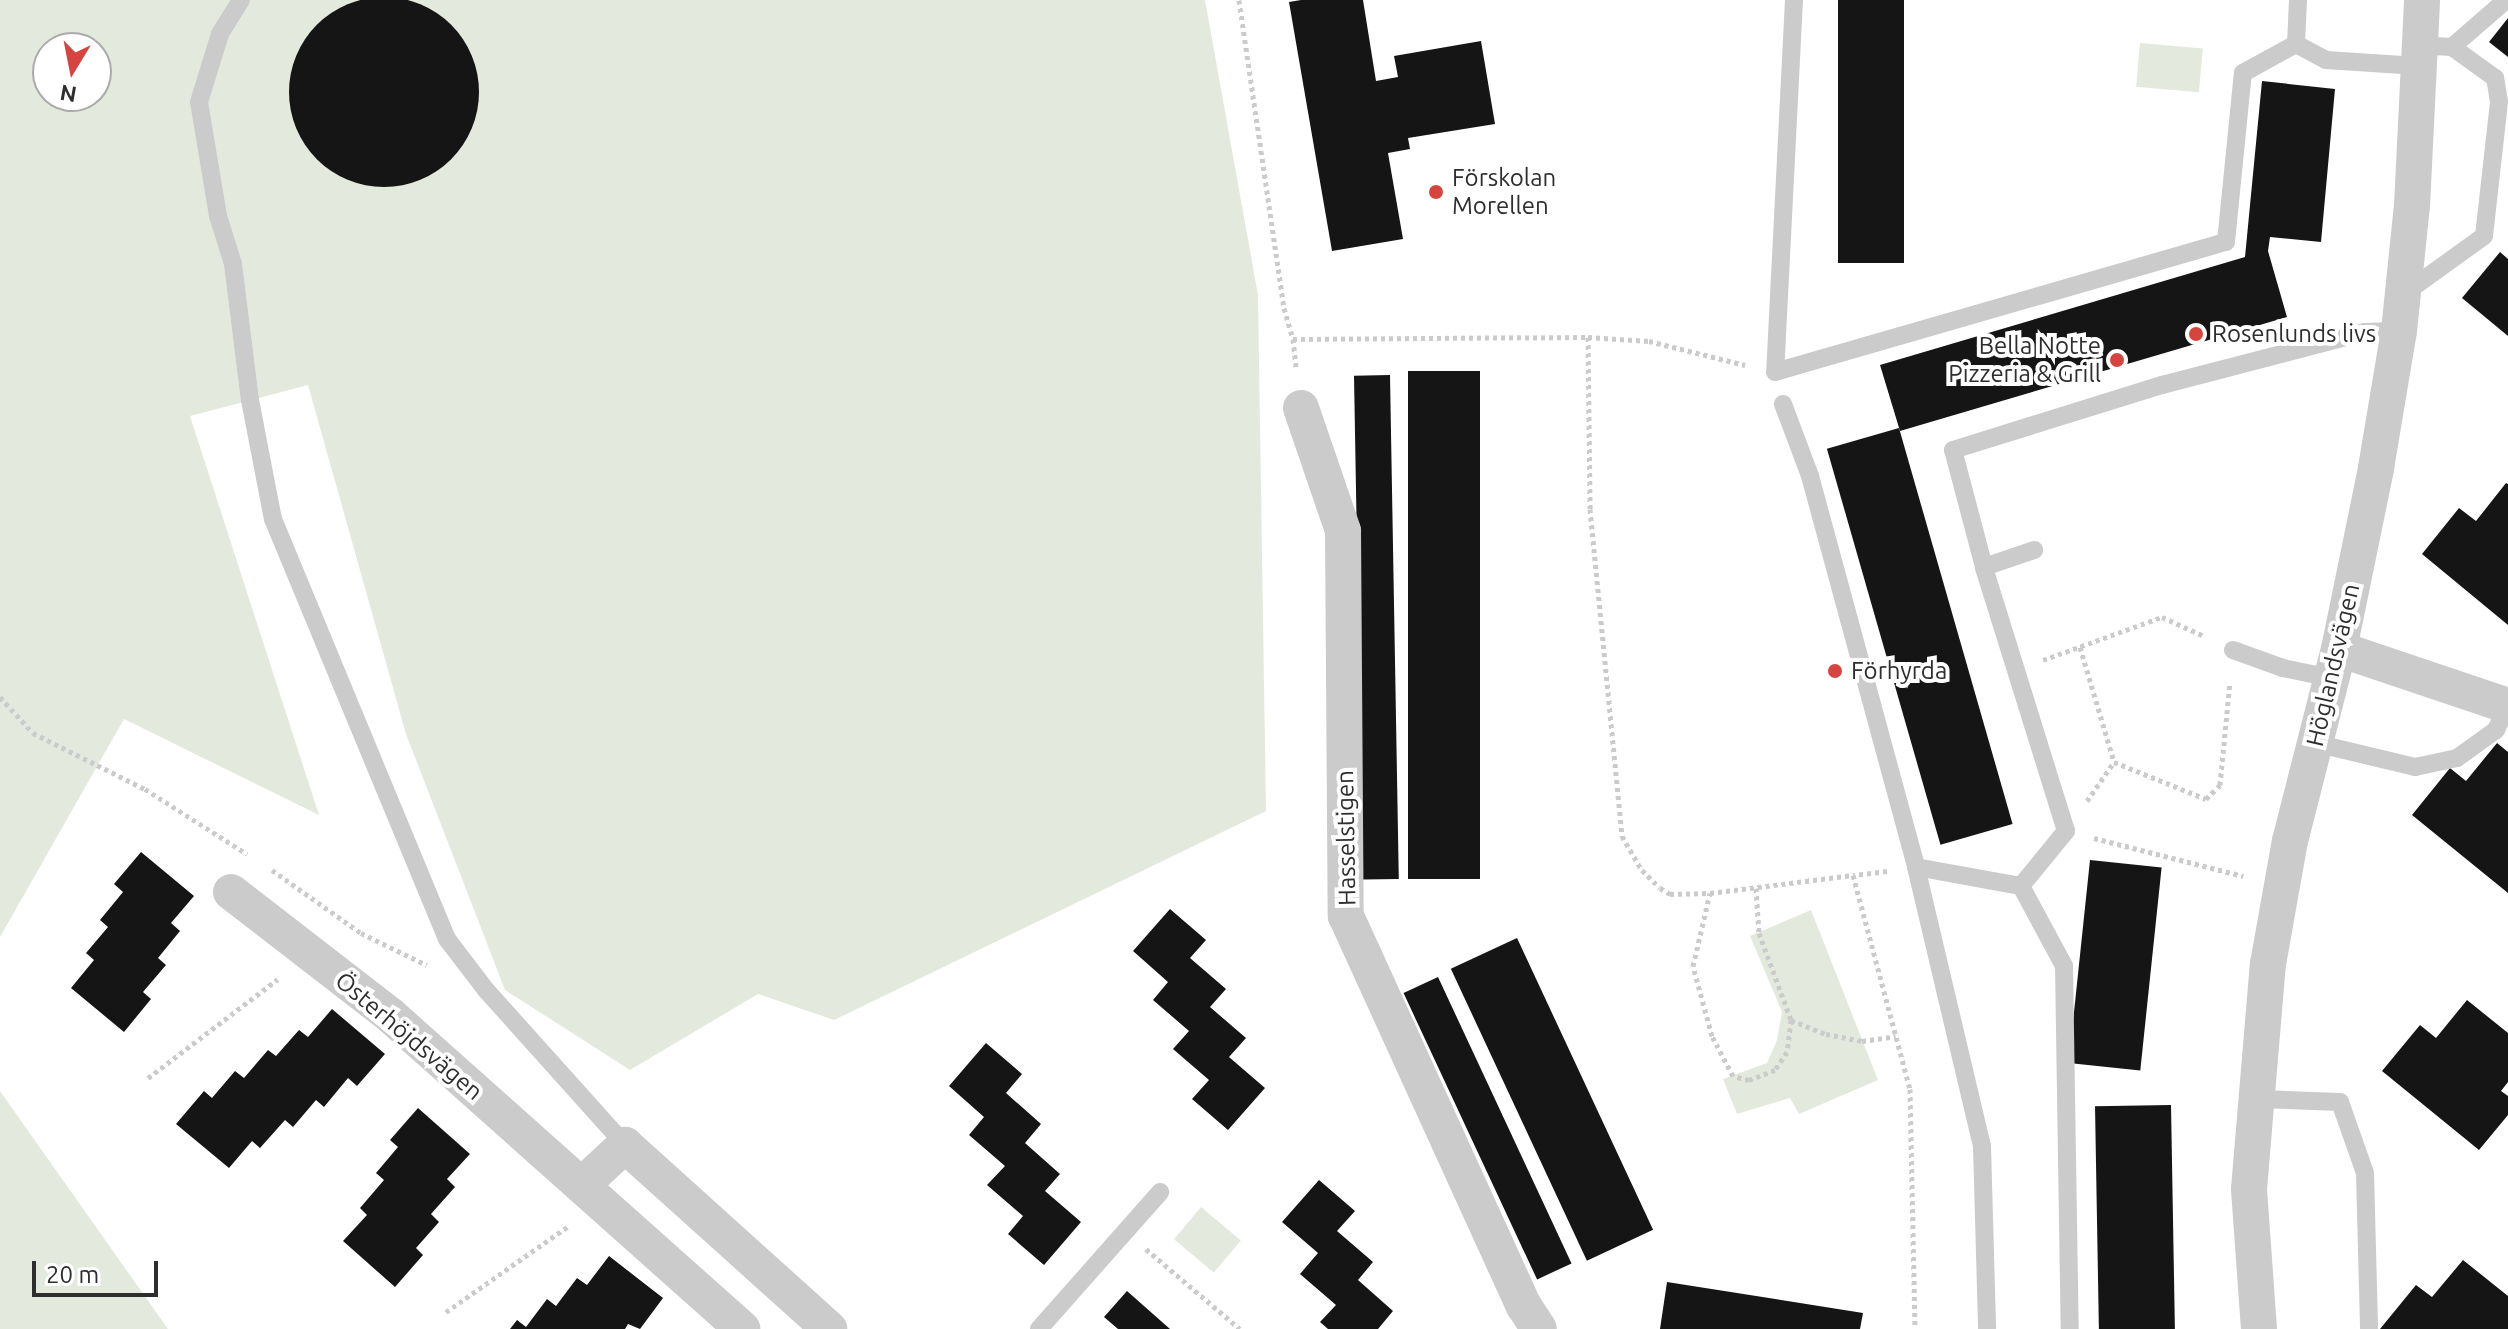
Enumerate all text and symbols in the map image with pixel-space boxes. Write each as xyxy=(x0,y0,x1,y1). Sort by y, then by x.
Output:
north arrow xyxy=(32,32,112,112)
text: N xyxy=(58,80,78,108)
place label: Förskolan Morellen xyxy=(1452,164,1556,220)
marker: Förskolan Morellen xyxy=(1427,183,1445,201)
place label: Rosenlunds livs xyxy=(2212,320,2376,348)
marker: Rosenlunds livs xyxy=(2187,325,2205,343)
place label: Bella Notte Pizzeria & Grill xyxy=(1948,332,2101,388)
marker: Bella Notte Pizzeria & Grill xyxy=(2108,351,2126,369)
street label: Höglandsvägen xyxy=(2300,581,2366,749)
place label: Förhyrda xyxy=(1851,657,1947,685)
marker: Förhyrda xyxy=(1826,662,1844,680)
street label: Hasselstigen xyxy=(1330,770,1362,906)
street label: Österhöjdsvägen xyxy=(329,966,489,1106)
scale bar xyxy=(36,1245,162,1295)
text: 20 m xyxy=(46,1261,99,1288)

